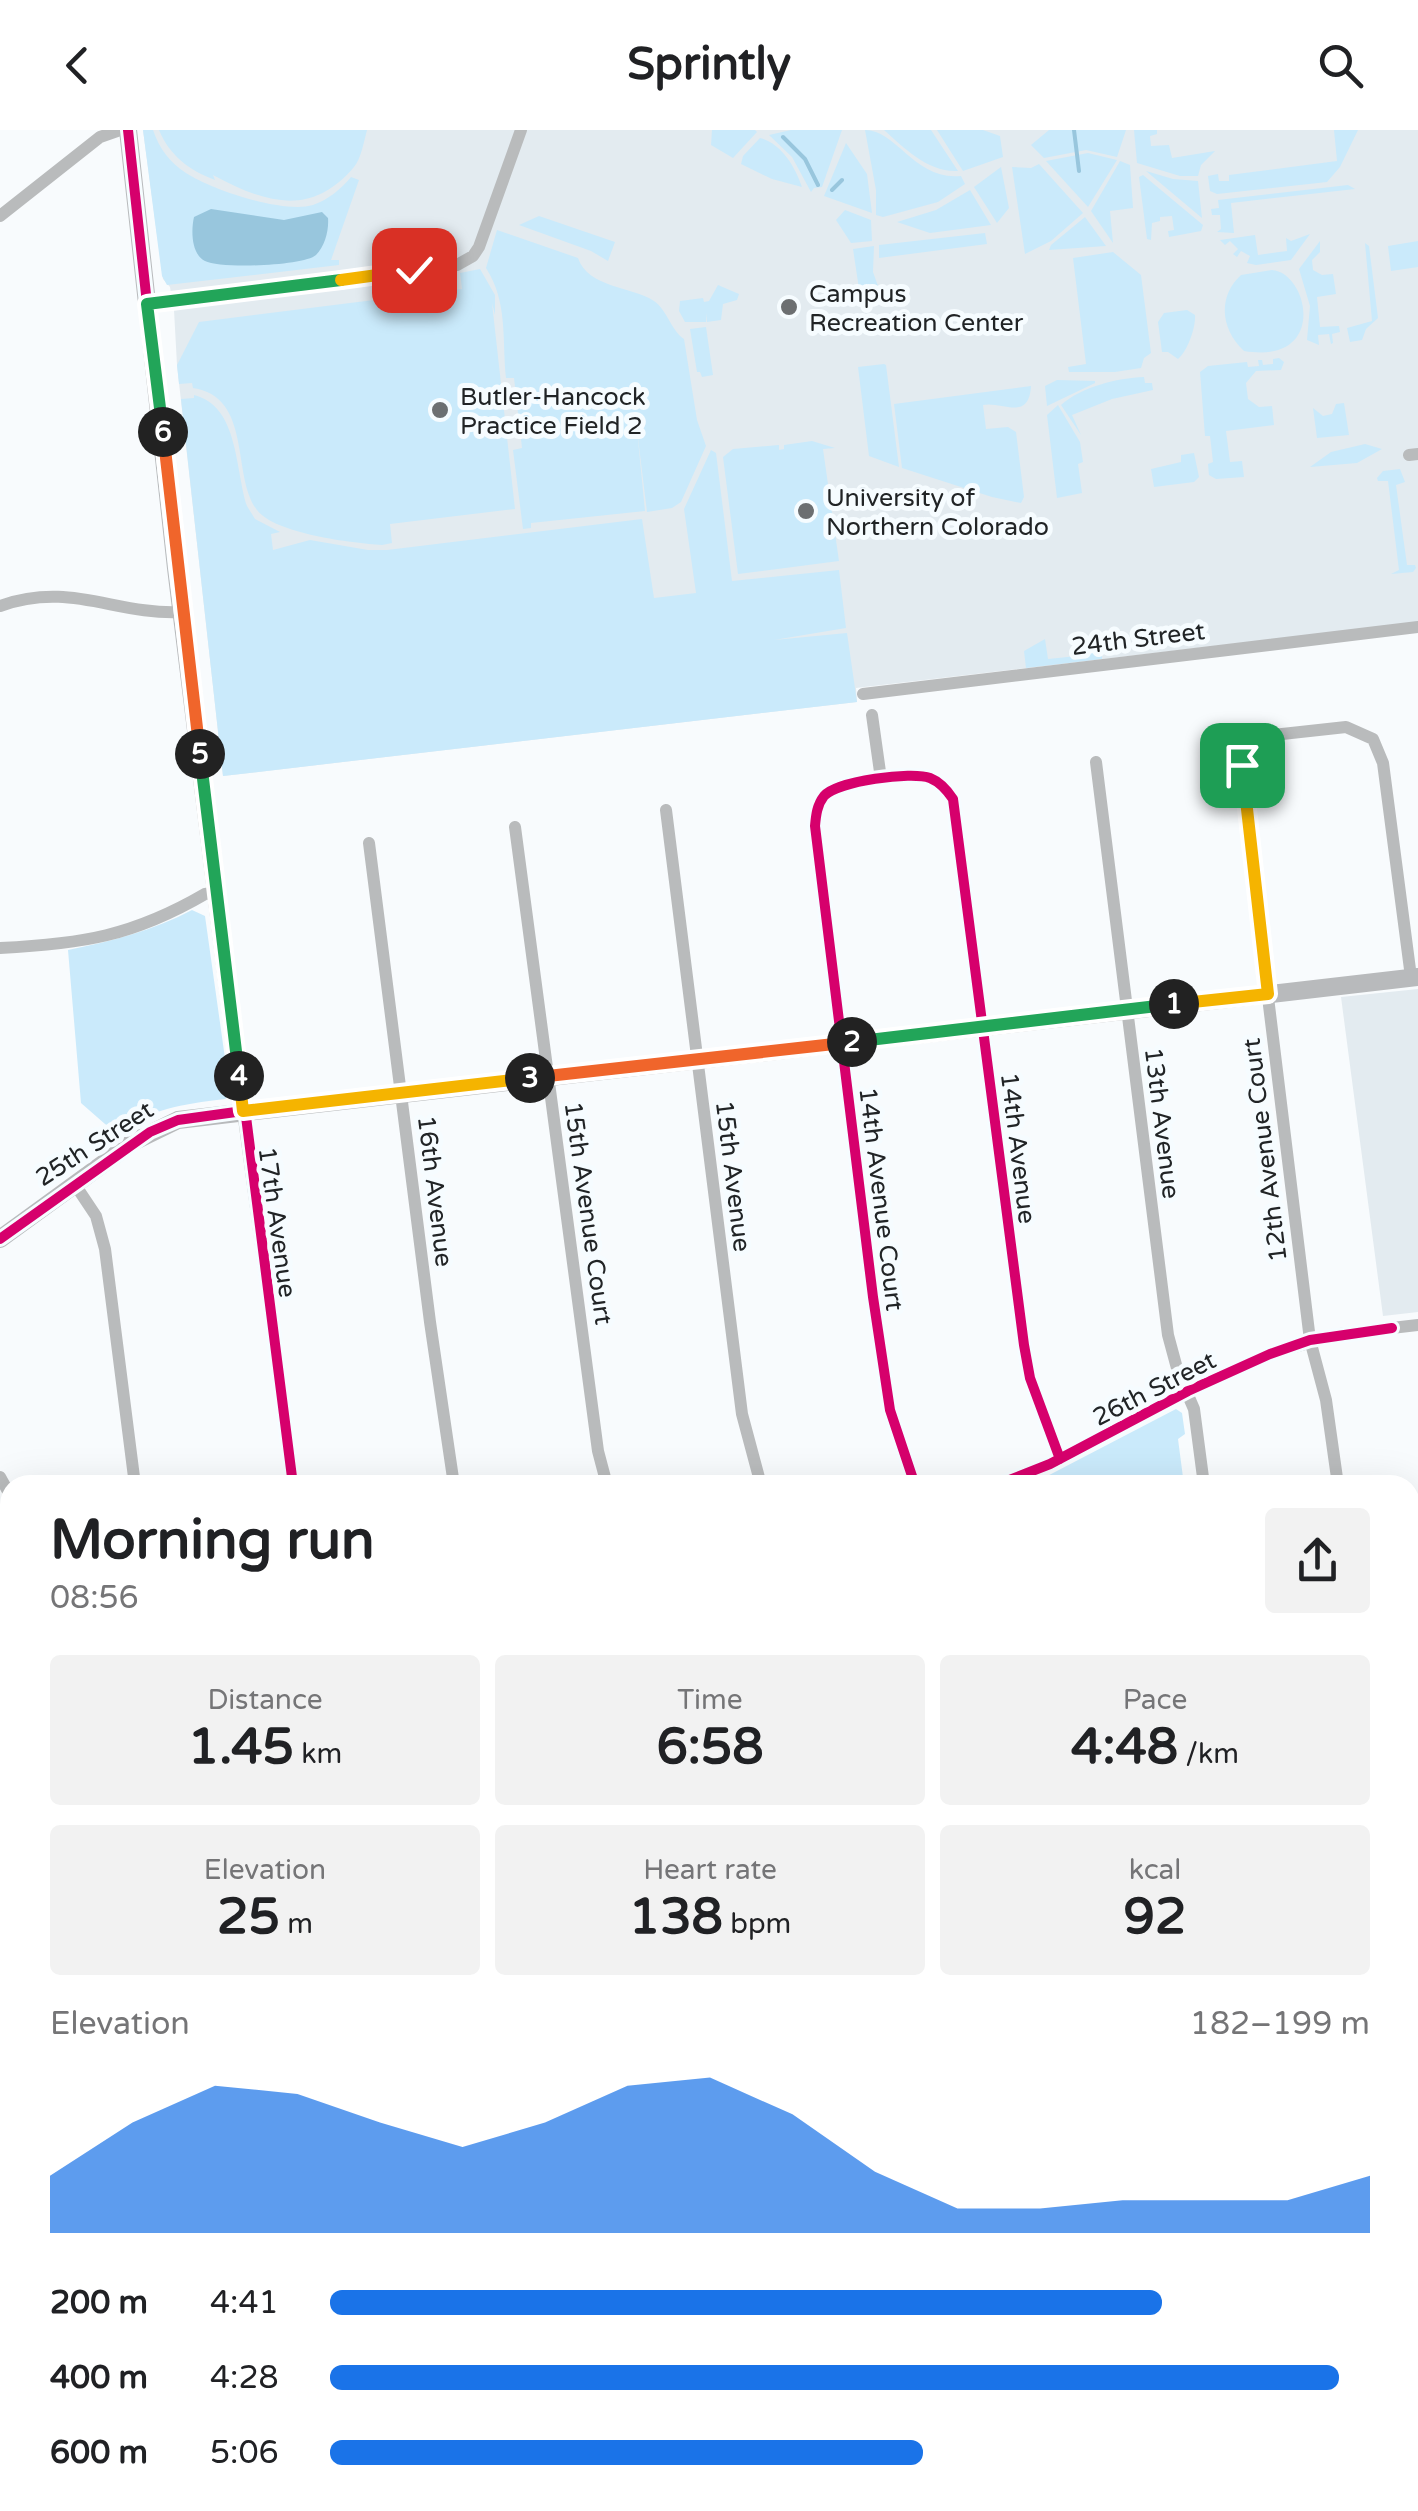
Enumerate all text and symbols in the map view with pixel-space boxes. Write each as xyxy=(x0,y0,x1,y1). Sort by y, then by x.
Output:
icon: back xyxy=(50,38,105,93)
text: Sprintly xyxy=(627,38,791,92)
icon: search xyxy=(1313,38,1368,93)
pin xyxy=(372,228,457,313)
icon: check xyxy=(387,243,442,298)
place label: Campus Recreation Center xyxy=(809,279,1024,338)
marker: Campus Recreation Center xyxy=(778,296,800,318)
place label: Butler-Hancock Practice Field 2 xyxy=(460,382,646,441)
marker: Butler-Hancock Practice Field 2 xyxy=(429,399,451,421)
pin: 6 xyxy=(138,407,188,457)
text: 6 xyxy=(154,415,172,449)
place label: University of Northern Colorado xyxy=(826,483,1049,542)
marker: University of Northern Colorado xyxy=(795,500,817,522)
street label: 24th Street xyxy=(1070,616,1207,662)
pin xyxy=(1200,723,1285,808)
pin: 5 xyxy=(175,729,225,779)
text: 5 xyxy=(191,737,209,771)
icon: arrive xyxy=(1215,738,1270,793)
pin: 1 xyxy=(1149,979,1199,1029)
text: 1 xyxy=(1165,987,1183,1021)
pin: 2 xyxy=(827,1017,877,1067)
text: 2 xyxy=(843,1025,861,1059)
street label: 12th Avenue Court xyxy=(1236,1036,1294,1263)
street label: 13th Avenue xyxy=(1138,1046,1186,1200)
pin: 4 xyxy=(214,1051,264,1101)
pin: 3 xyxy=(505,1053,555,1103)
text: 4 xyxy=(230,1059,248,1093)
text: 3 xyxy=(521,1061,539,1095)
street label: 14th Avenue xyxy=(994,1071,1042,1225)
street label: 14th Avenue Court xyxy=(852,1086,910,1313)
street label: 25th Street xyxy=(30,1094,159,1193)
street label: 15th Avenue xyxy=(709,1099,757,1253)
street label: 15th Avenue Court xyxy=(557,1100,619,1327)
street label: 16th Avenue xyxy=(411,1114,459,1268)
street label: 17th Avenue xyxy=(252,1145,302,1300)
street label: 26th Street xyxy=(1088,1345,1221,1433)
text: Morning run xyxy=(50,1508,375,1574)
button: share xyxy=(1265,1508,1370,1613)
text: 08:56 xyxy=(50,1579,139,1617)
text: Distance xyxy=(207,1683,323,1717)
text: Time xyxy=(677,1683,743,1717)
text: Pace xyxy=(1123,1683,1187,1717)
text: 1.45 xyxy=(188,1717,294,1777)
text: 6:58 xyxy=(656,1717,764,1777)
text: 4:48 xyxy=(1071,1717,1178,1777)
text: km xyxy=(294,1737,342,1771)
text: /km xyxy=(1178,1737,1239,1771)
text: Elevation xyxy=(204,1853,326,1887)
text: Heart rate xyxy=(643,1853,777,1887)
text: kcal xyxy=(1129,1853,1181,1887)
text: 25 xyxy=(217,1887,280,1947)
text: 138 xyxy=(629,1887,723,1947)
text: 92 xyxy=(1124,1887,1186,1947)
text: m xyxy=(280,1907,313,1941)
text: bpm xyxy=(723,1907,791,1941)
text: Elevation xyxy=(50,2005,190,2043)
text: 182–199 m xyxy=(1190,2005,1370,2043)
text: 200 m xyxy=(50,2284,148,2322)
text: 4:41 xyxy=(210,2284,279,2322)
text: 400 m xyxy=(50,2359,148,2397)
text: 4:28 xyxy=(210,2359,279,2397)
text: 600 m xyxy=(50,2434,148,2472)
text: 5:06 xyxy=(210,2434,279,2472)

